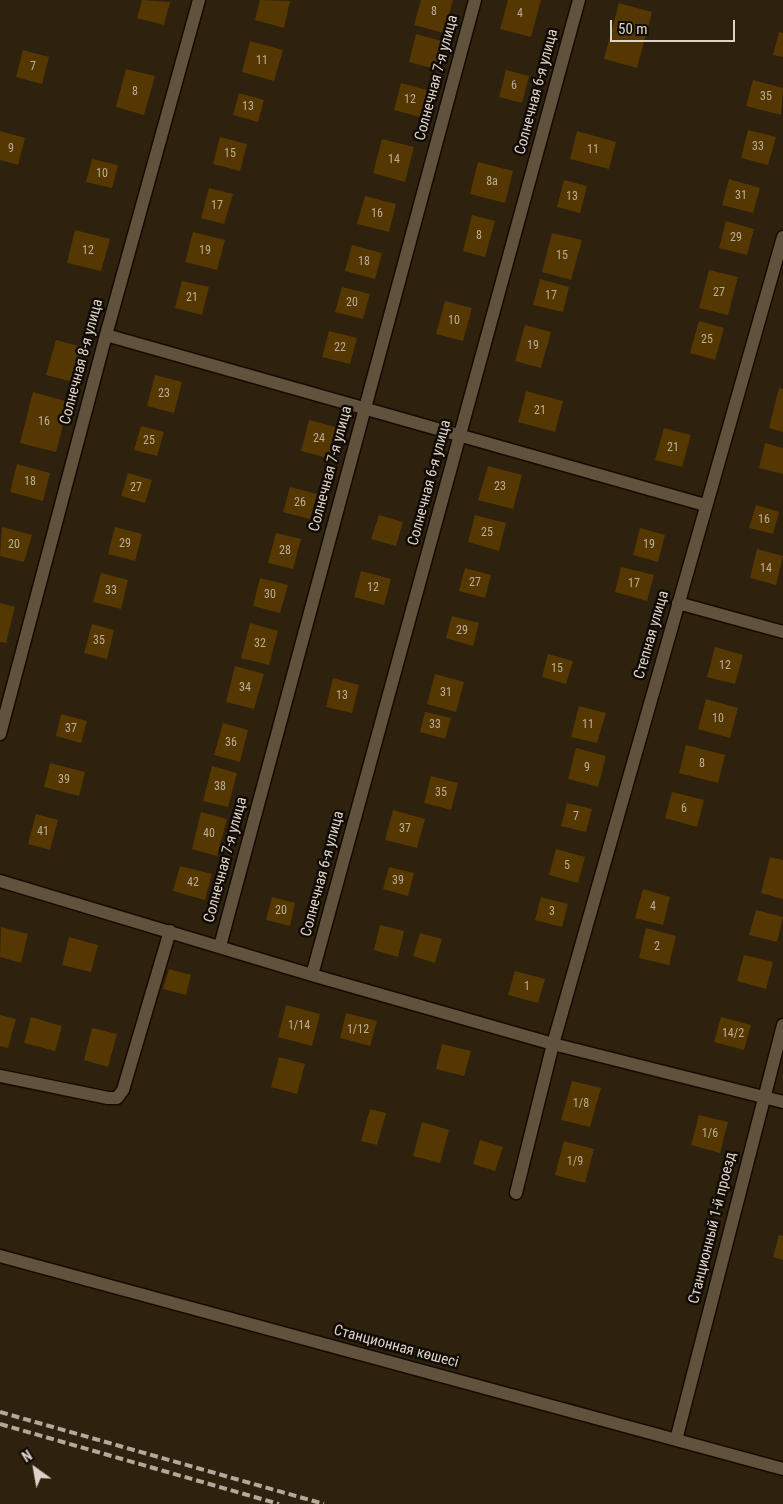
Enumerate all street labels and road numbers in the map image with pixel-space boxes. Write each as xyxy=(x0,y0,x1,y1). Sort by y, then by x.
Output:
street label: Солнечная 7-я улица xyxy=(412,13,462,143)
street label: Солнечная 6-я улица xyxy=(512,27,562,157)
street label: Солнечная 8-я улица xyxy=(57,297,107,427)
street label: Солнечная 7-я улица xyxy=(306,404,356,534)
street label: Солнечная 6-я улица xyxy=(405,418,455,548)
street label: Степная улица xyxy=(631,589,673,681)
street label: Солнечная 7-я улица xyxy=(201,795,251,925)
street label: Солнечная 6-я улица xyxy=(298,809,348,939)
street label: Станционный 1-й проезд xyxy=(685,1150,741,1306)
street label: Станционная көшесі xyxy=(332,1322,460,1372)

